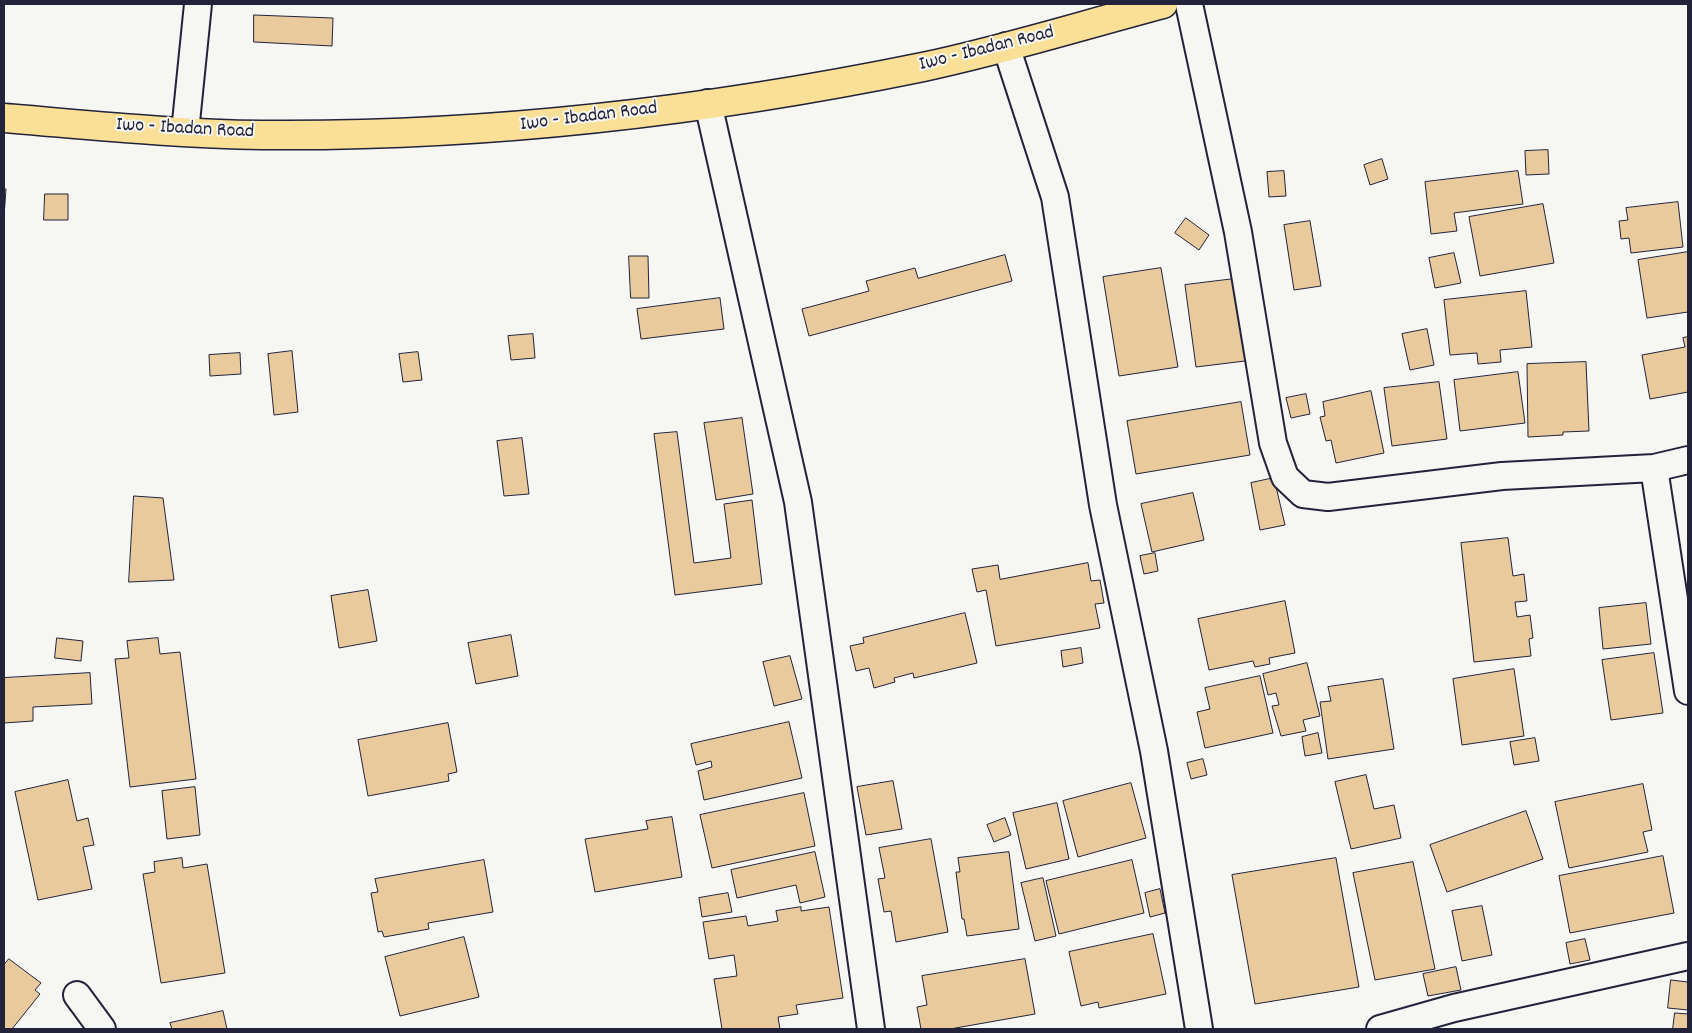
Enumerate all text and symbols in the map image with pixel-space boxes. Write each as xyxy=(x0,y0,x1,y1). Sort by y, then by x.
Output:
street label: Iwo - Ibadan Road xyxy=(917,22,1057,78)
street label: Iwo - Ibadan Road xyxy=(519,98,659,138)
street label: Iwo - Ibadan Road xyxy=(115,114,255,146)

